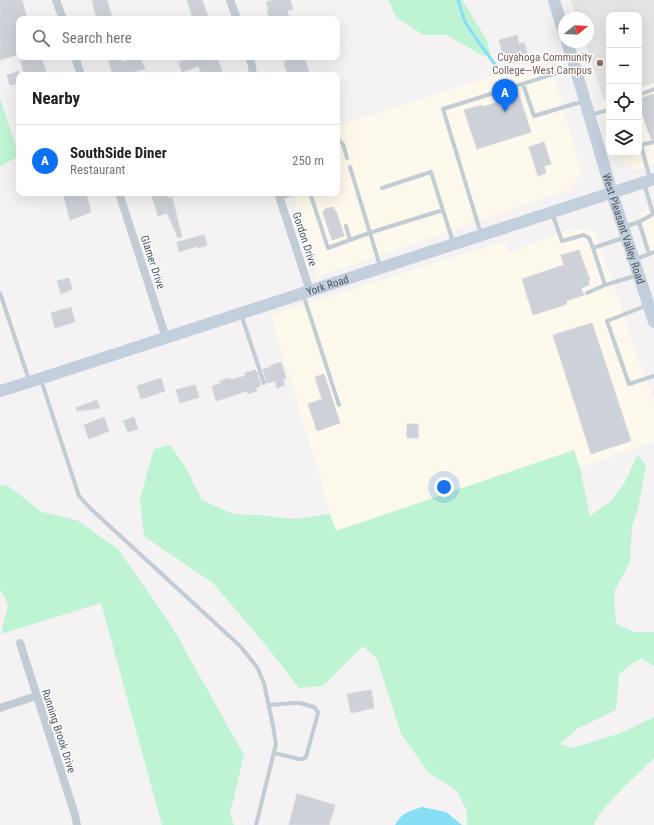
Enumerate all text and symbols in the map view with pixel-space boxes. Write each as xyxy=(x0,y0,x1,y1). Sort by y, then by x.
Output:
north arrow xyxy=(558,12,594,48)
map controls xyxy=(606,12,642,156)
button: + xyxy=(606,12,642,48)
search box xyxy=(16,16,340,60)
icon: search xyxy=(30,27,52,49)
text: Search here xyxy=(62,29,132,47)
button: − xyxy=(606,48,642,84)
place label: Cuyahoga Community College—West Campus xyxy=(492,51,592,77)
marker: Cuyahoga Community College—West Campus xyxy=(595,58,605,68)
pin: A xyxy=(492,79,518,112)
button: locate xyxy=(606,84,642,120)
text: Nearby xyxy=(32,88,80,108)
button: layers xyxy=(606,120,642,156)
text: SouthSide Diner xyxy=(70,144,167,162)
text: A xyxy=(41,153,49,168)
text: 250 m xyxy=(292,153,324,168)
text: Restaurant xyxy=(70,162,125,177)
street label: West Pleasant Valley Road xyxy=(600,172,647,286)
street label: Gordon Drive xyxy=(290,210,319,268)
street label: Glamer Drive xyxy=(138,234,167,291)
street label: York Road xyxy=(305,273,350,299)
your location xyxy=(434,477,454,497)
street label: Running Brook Drive xyxy=(39,688,78,775)

